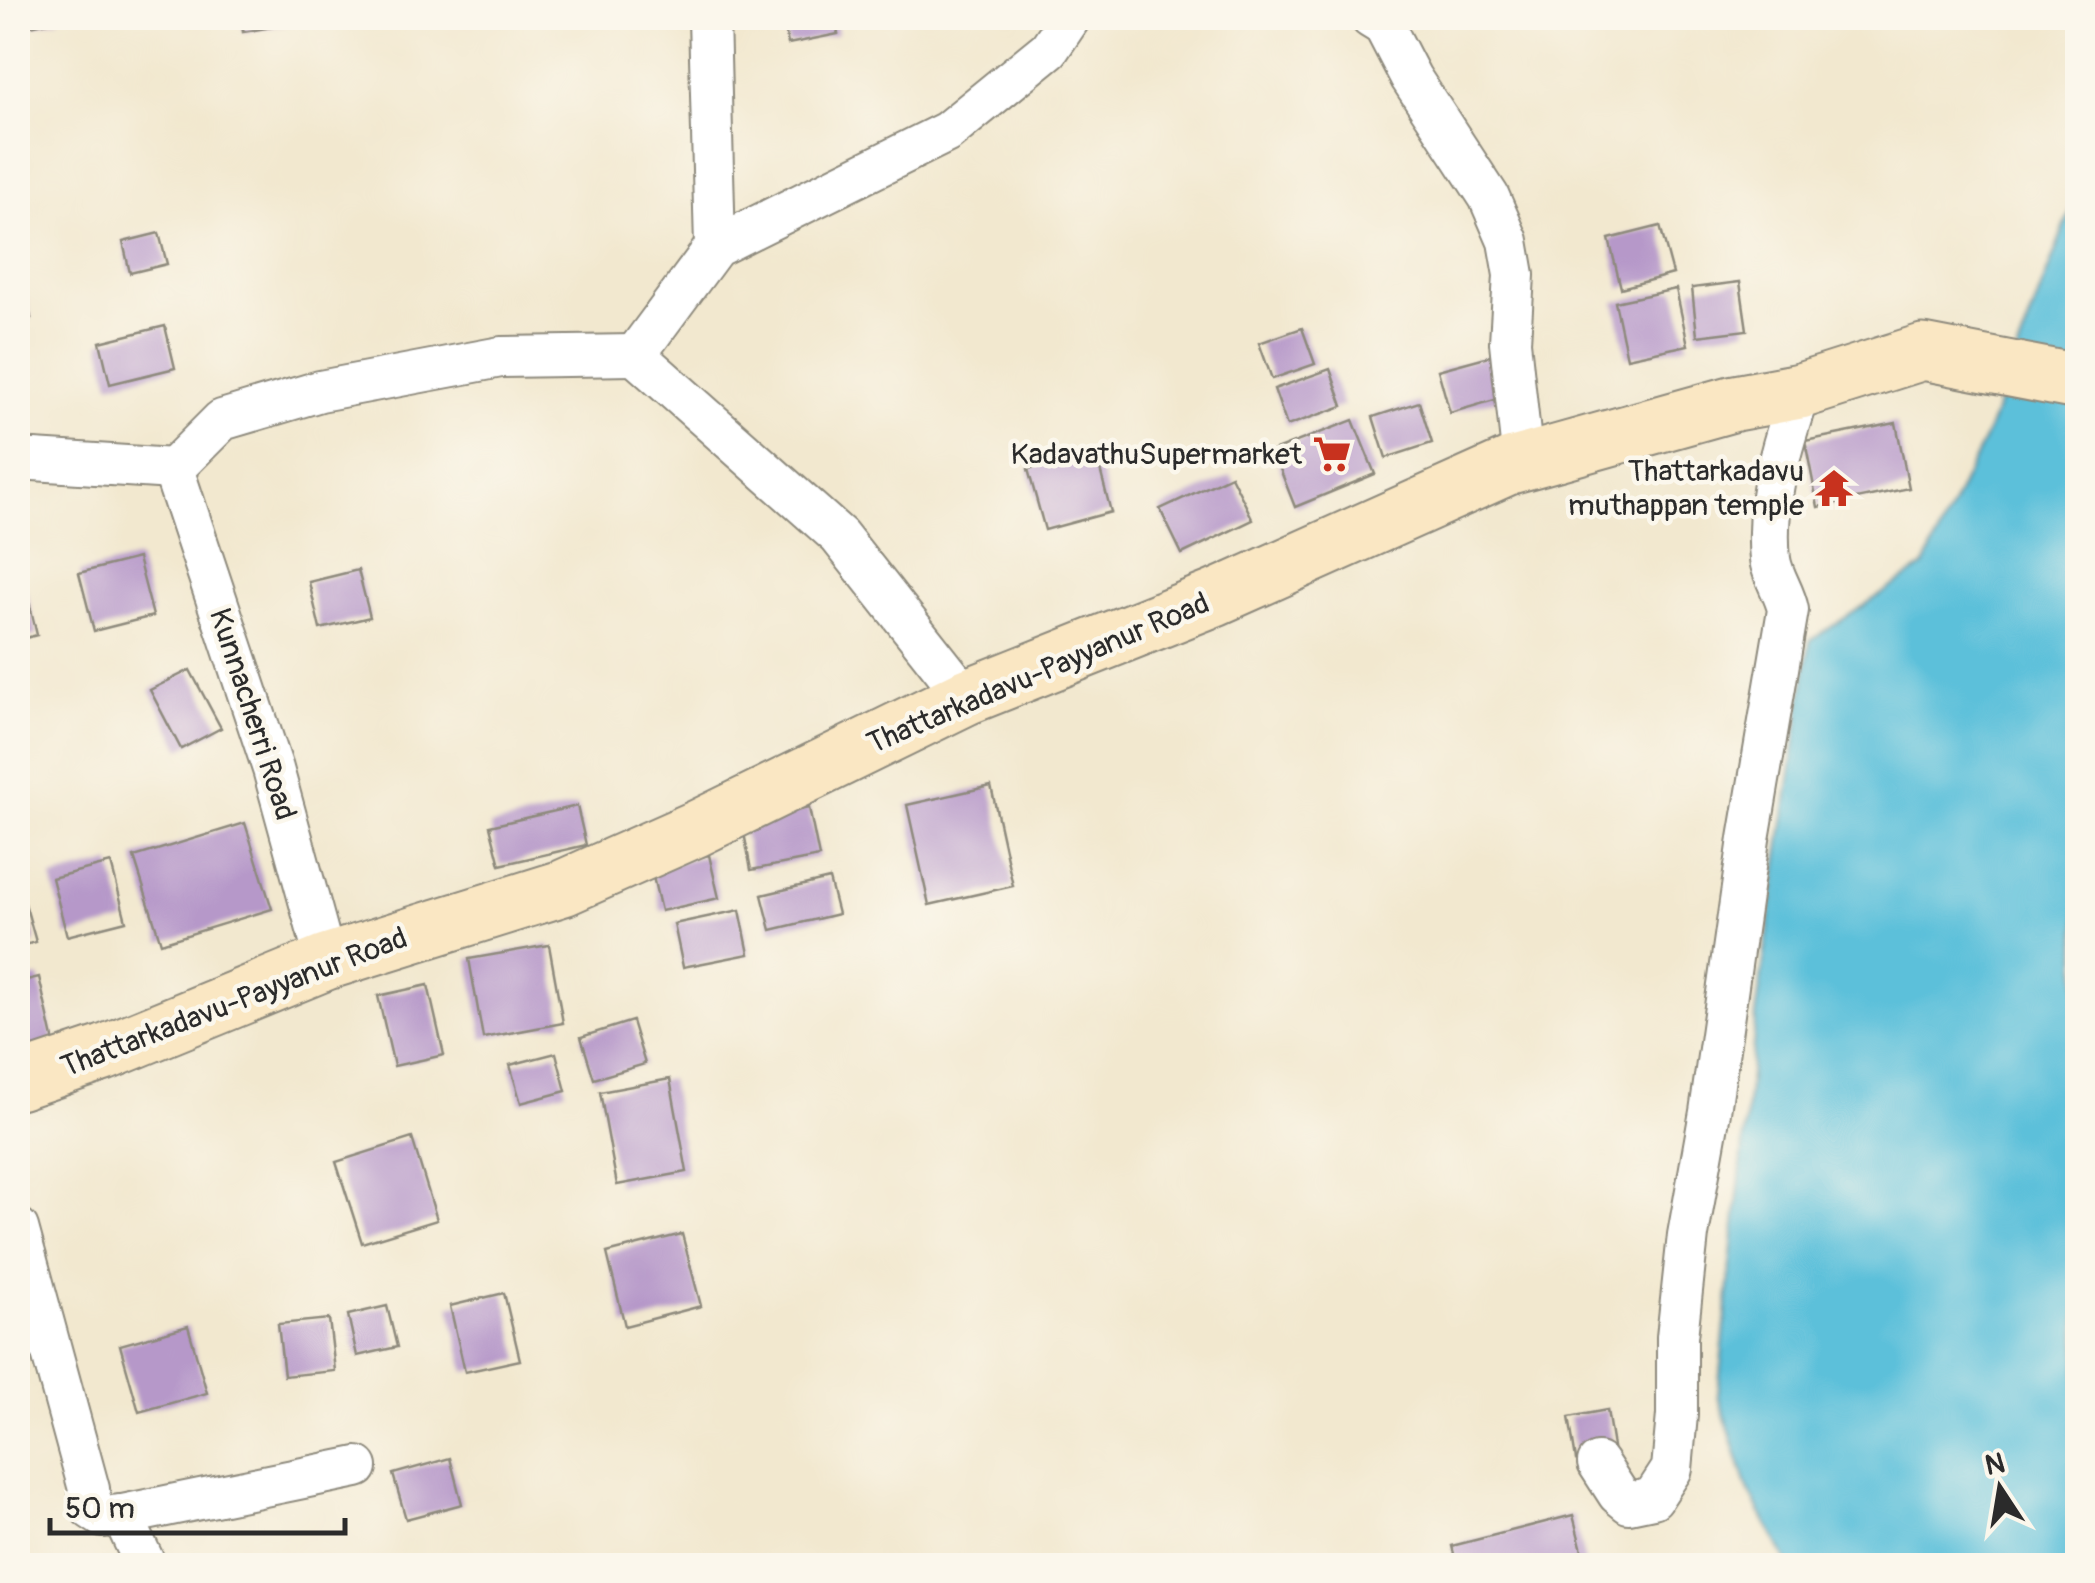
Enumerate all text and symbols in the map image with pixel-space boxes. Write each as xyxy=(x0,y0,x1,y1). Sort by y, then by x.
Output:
supermarket icon: KadavathuSupermarket xyxy=(1311,433,1353,475)
place label: KadavathuSupermarket xyxy=(1011,436,1303,473)
place label: Thattarkadavu muthappan temple xyxy=(1568,453,1804,524)
temple icon: Thattarkadavu muthappan temple xyxy=(1813,467,1855,509)
street label: Thattarkadavu-Payyanur Road xyxy=(862,585,1215,762)
street label: Kunnacherri Road xyxy=(201,604,304,825)
street label: Thattarkadavu-Payyanur Road xyxy=(56,919,413,1086)
north arrow xyxy=(1950,1438,2050,1538)
text: N xyxy=(1982,1446,2008,1484)
scale bar xyxy=(50,1473,345,1535)
text: 50 m xyxy=(65,1490,135,1527)

